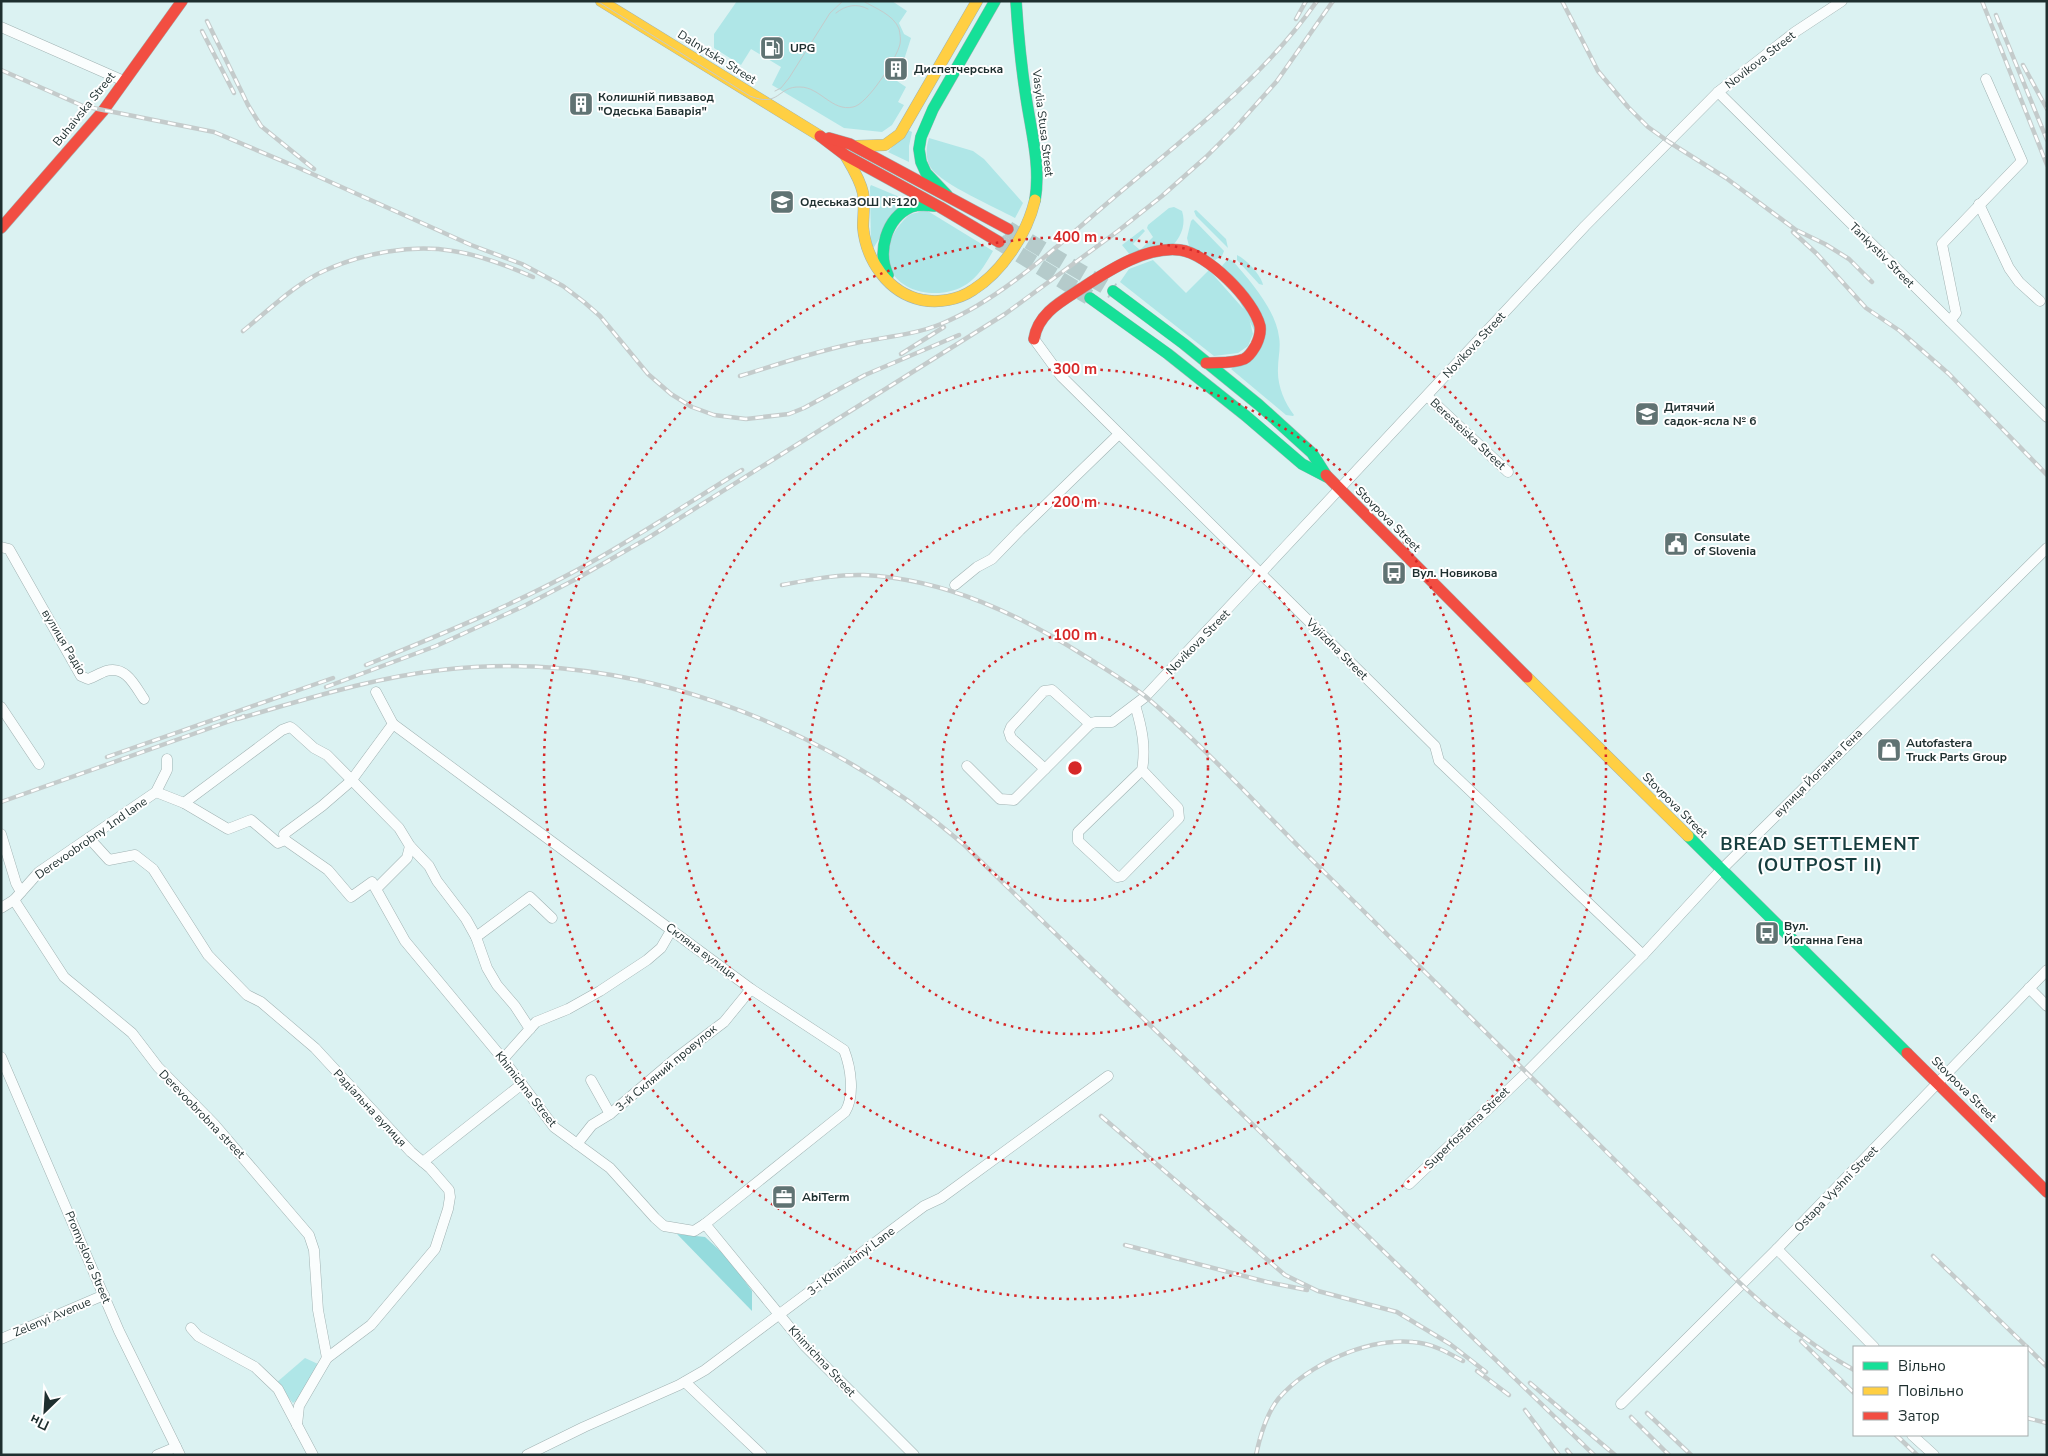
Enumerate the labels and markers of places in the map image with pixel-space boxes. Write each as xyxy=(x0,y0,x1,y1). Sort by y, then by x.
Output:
fuel station icon: UPG xyxy=(759,35,785,61)
place label: UPG xyxy=(790,40,815,56)
building icon: Диспетчерська xyxy=(883,56,909,82)
place label: Диспетчерська xyxy=(914,61,1003,77)
place label: Колишній пивзавод "Одеська Баварія" xyxy=(598,89,715,119)
building icon: Колишній пивзавод "Одеська Баварія" xyxy=(568,91,594,117)
school or university icon: ОдеськаЗОШ №120 xyxy=(769,189,795,215)
place label: ОдеськаЗОШ №120 xyxy=(800,194,917,210)
place label: Дитячий садок-ясла № 6 xyxy=(1664,399,1756,429)
school or university icon: Дитячий садок-ясла № 6 xyxy=(1634,401,1660,427)
place label: Consulate of Slovenia xyxy=(1694,529,1756,559)
public building icon: Consulate of Slovenia xyxy=(1663,531,1689,557)
bus stop icon: Вул. Новикова xyxy=(1381,560,1407,586)
place label: Вул. Новикова xyxy=(1412,565,1498,581)
place label: Autofastera Truck Parts Group xyxy=(1906,735,2007,765)
shop icon: Autofastera Truck Parts Group xyxy=(1876,737,1902,763)
centre of rings xyxy=(1066,759,1084,777)
place label: Вул. Йоганна Гена xyxy=(1784,918,1863,948)
bus stop icon: Вул. Йоганна Гена xyxy=(1754,920,1780,946)
office icon: AbiTerm xyxy=(771,1184,797,1210)
place label: AbiTerm xyxy=(802,1189,849,1205)

